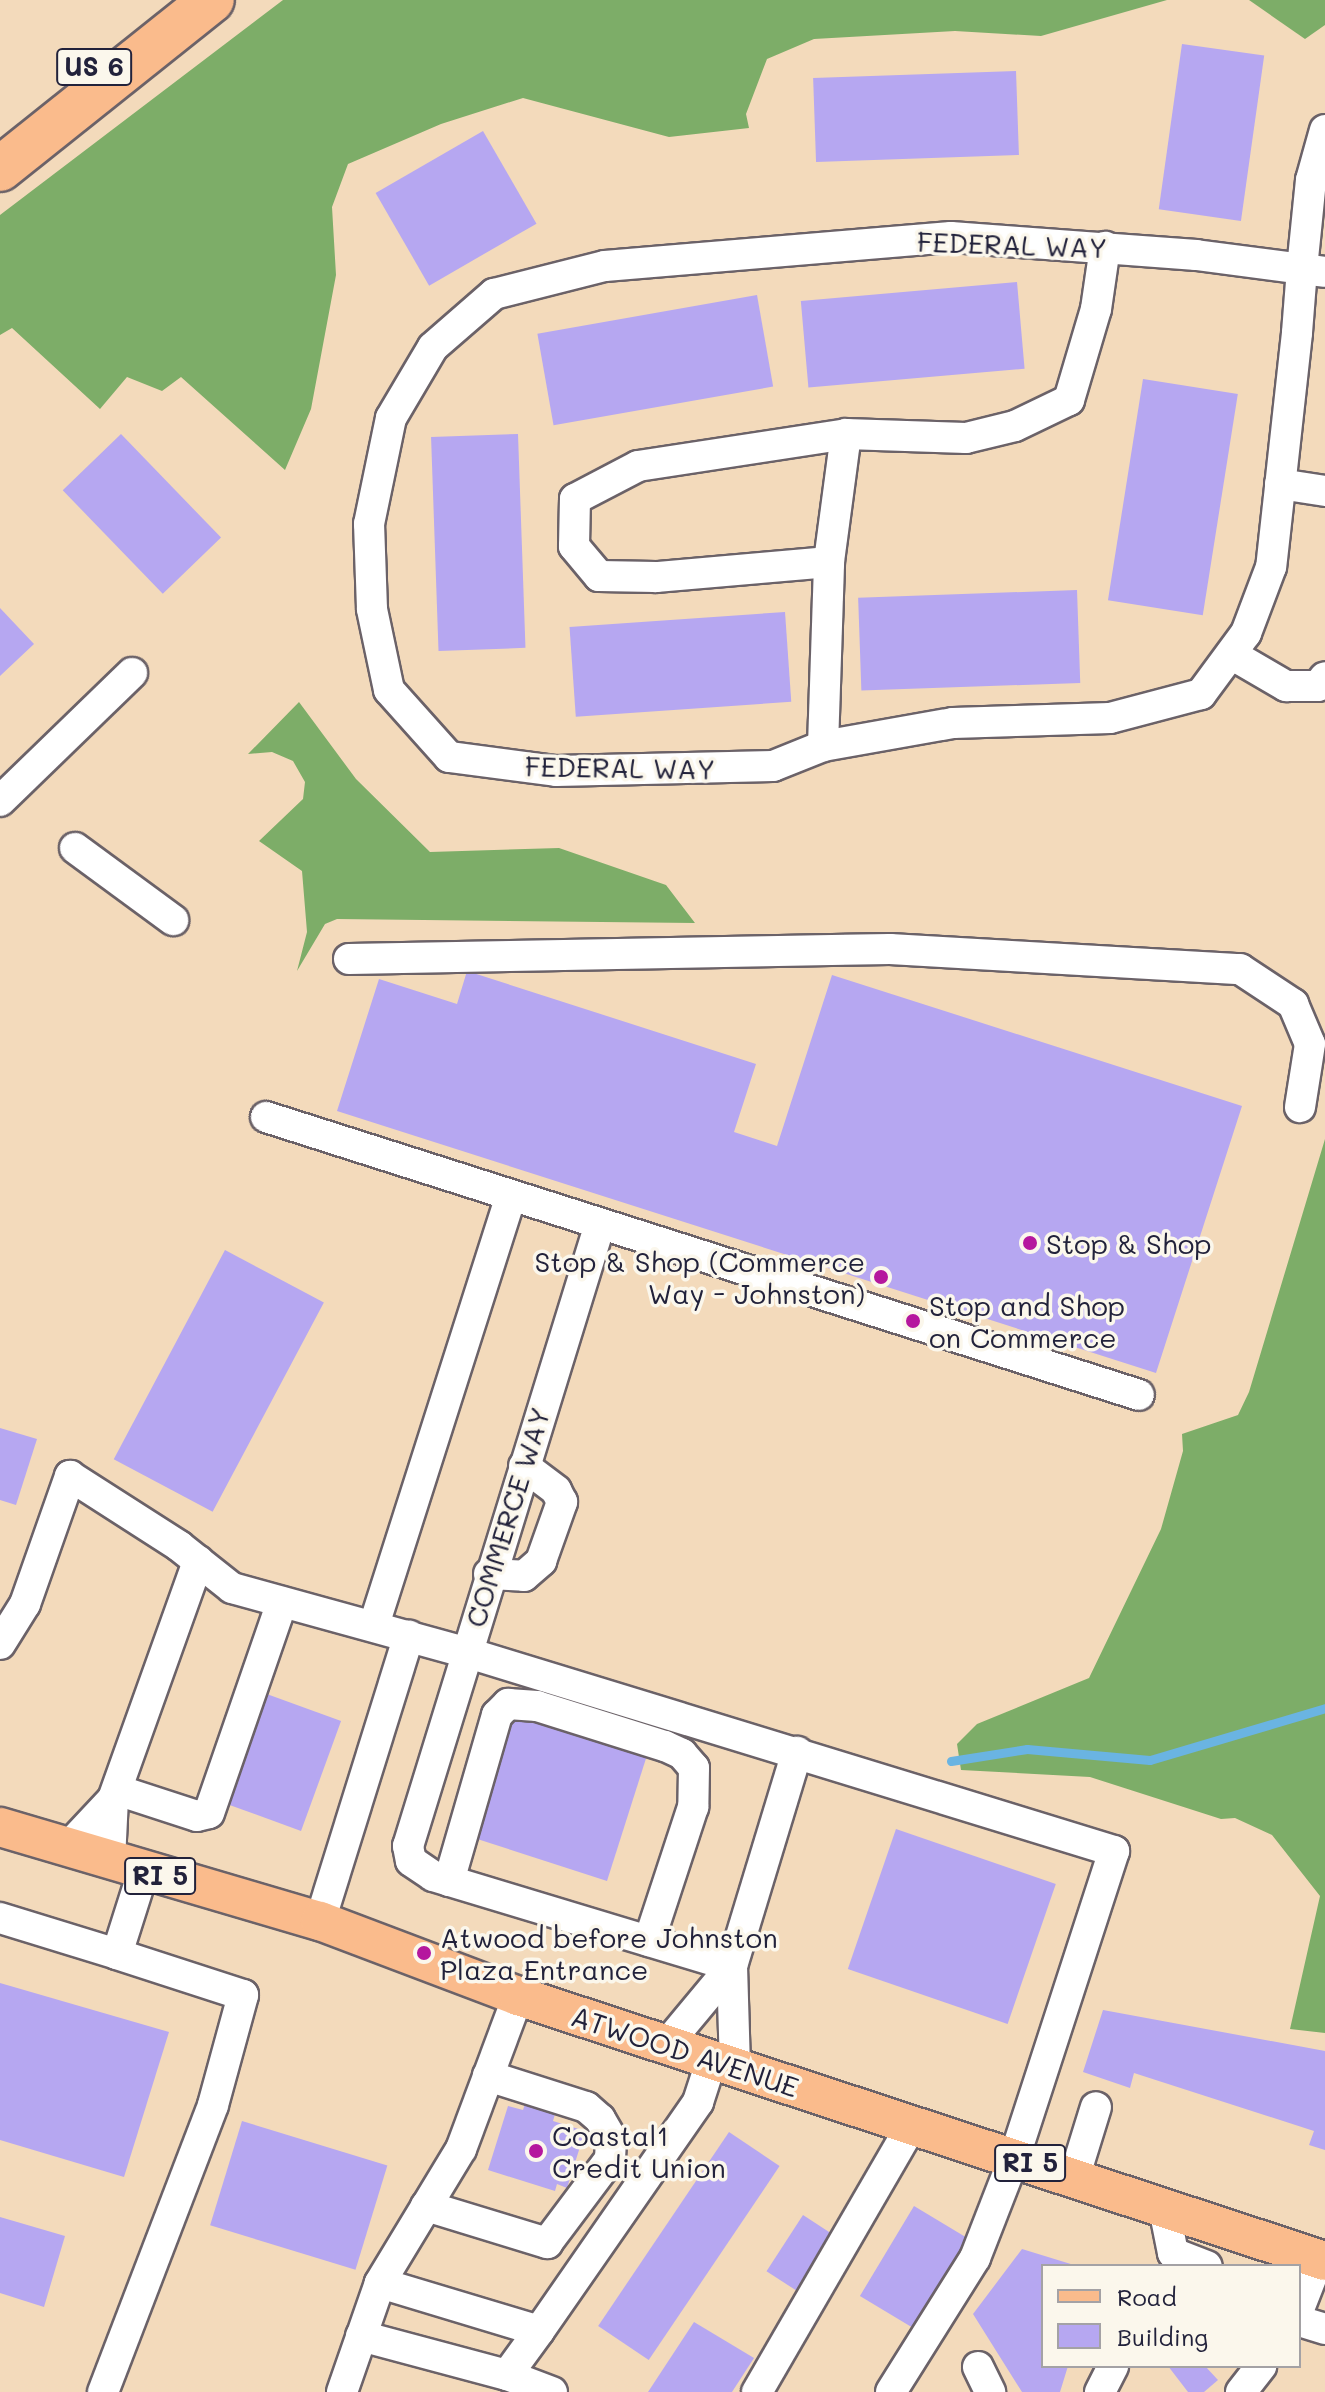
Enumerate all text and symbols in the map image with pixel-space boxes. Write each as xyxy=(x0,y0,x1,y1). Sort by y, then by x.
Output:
road number: US 6 xyxy=(56,45,132,89)
street label: FEDERAL WAY xyxy=(916,224,1108,264)
street label: FEDERAL WAY xyxy=(525,749,715,785)
place label: Stop & Shop xyxy=(1046,1226,1212,1260)
marker: Stop & Shop xyxy=(1021,1234,1039,1252)
place label: Stop & Shop (Commerce Way - Johnston) xyxy=(535,1244,865,1310)
marker: Stop & Shop (Commerce Way - Johnston) xyxy=(872,1268,890,1286)
place label: Stop and Shop on Commerce xyxy=(929,1288,1125,1354)
marker: Stop and Shop on Commerce xyxy=(904,1312,922,1330)
street label: COMMERCE WAY xyxy=(458,1403,556,1631)
road number: RI 5 xyxy=(124,1854,196,1898)
place label: Atwood before Johnston Plaza Entrance xyxy=(440,1920,778,1986)
marker: Atwood before Johnston Plaza Entrance xyxy=(415,1944,433,1962)
street label: ATWOOD AVENUE xyxy=(567,1998,803,2104)
place label: Coastal1 Credit Union xyxy=(552,2118,726,2184)
road number: RI 5 xyxy=(994,2141,1066,2185)
marker: Coastal1 Credit Union xyxy=(527,2142,545,2160)
legend xyxy=(1041,2264,1301,2368)
text: Road xyxy=(1117,2281,1177,2312)
text: Building xyxy=(1117,2321,1208,2352)

